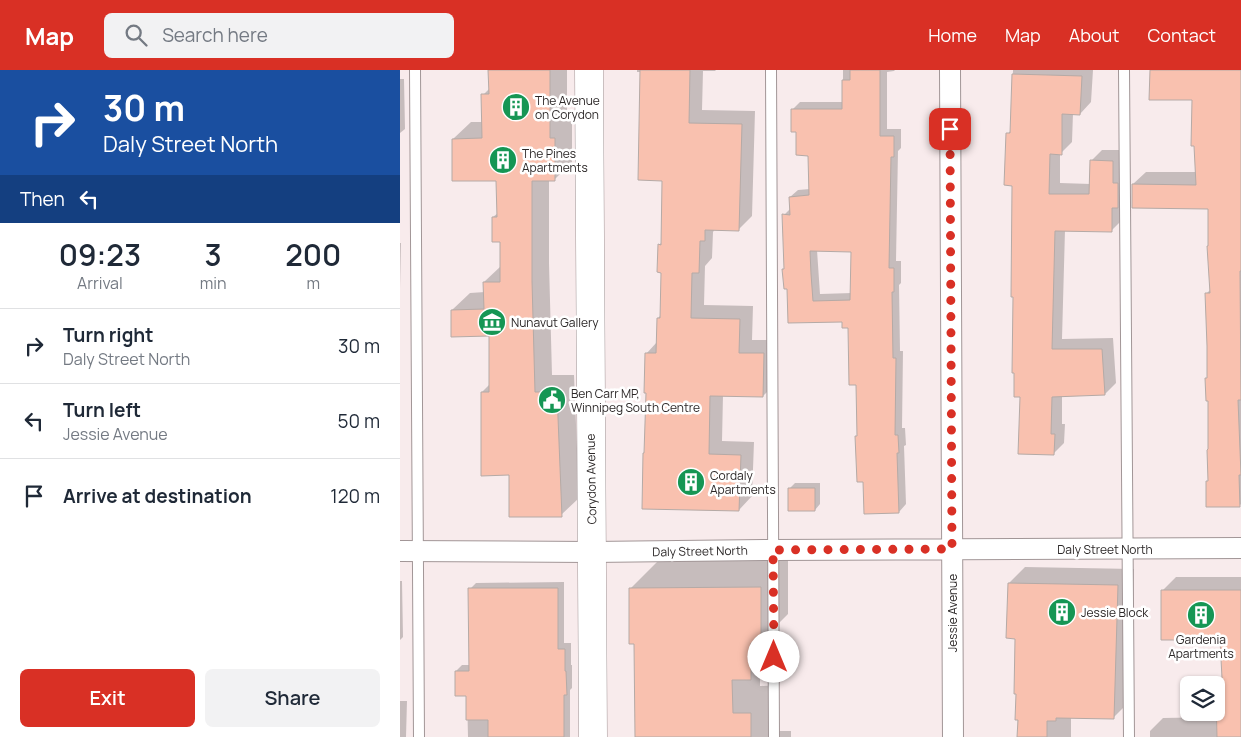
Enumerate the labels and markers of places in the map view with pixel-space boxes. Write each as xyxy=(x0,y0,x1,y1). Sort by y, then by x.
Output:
building icon: The Avenue on Corydon xyxy=(501,92,531,122)
place label: The Avenue on Corydon xyxy=(535,92,600,123)
pin xyxy=(929,108,971,150)
building icon: The Pines Apartments xyxy=(488,145,518,175)
place label: The Pines Apartments xyxy=(522,145,588,176)
museum icon: Nunavut Gallery xyxy=(477,307,507,337)
place label: Nunavut Gallery xyxy=(511,314,599,331)
public building icon: Ben Carr MP, Winnipeg South Centre xyxy=(537,385,567,415)
place label: Ben Carr MP, Winnipeg South Centre xyxy=(571,385,700,416)
building icon: Cordaly Apartments xyxy=(676,467,706,497)
place label: Cordaly Apartments xyxy=(710,467,776,498)
building icon: Jessie Block xyxy=(1047,597,1077,627)
building icon: Gardenia Apartments xyxy=(1186,600,1216,630)
place label: Jessie Block xyxy=(1081,604,1149,621)
place label: Gardenia Apartments xyxy=(1168,631,1234,662)

